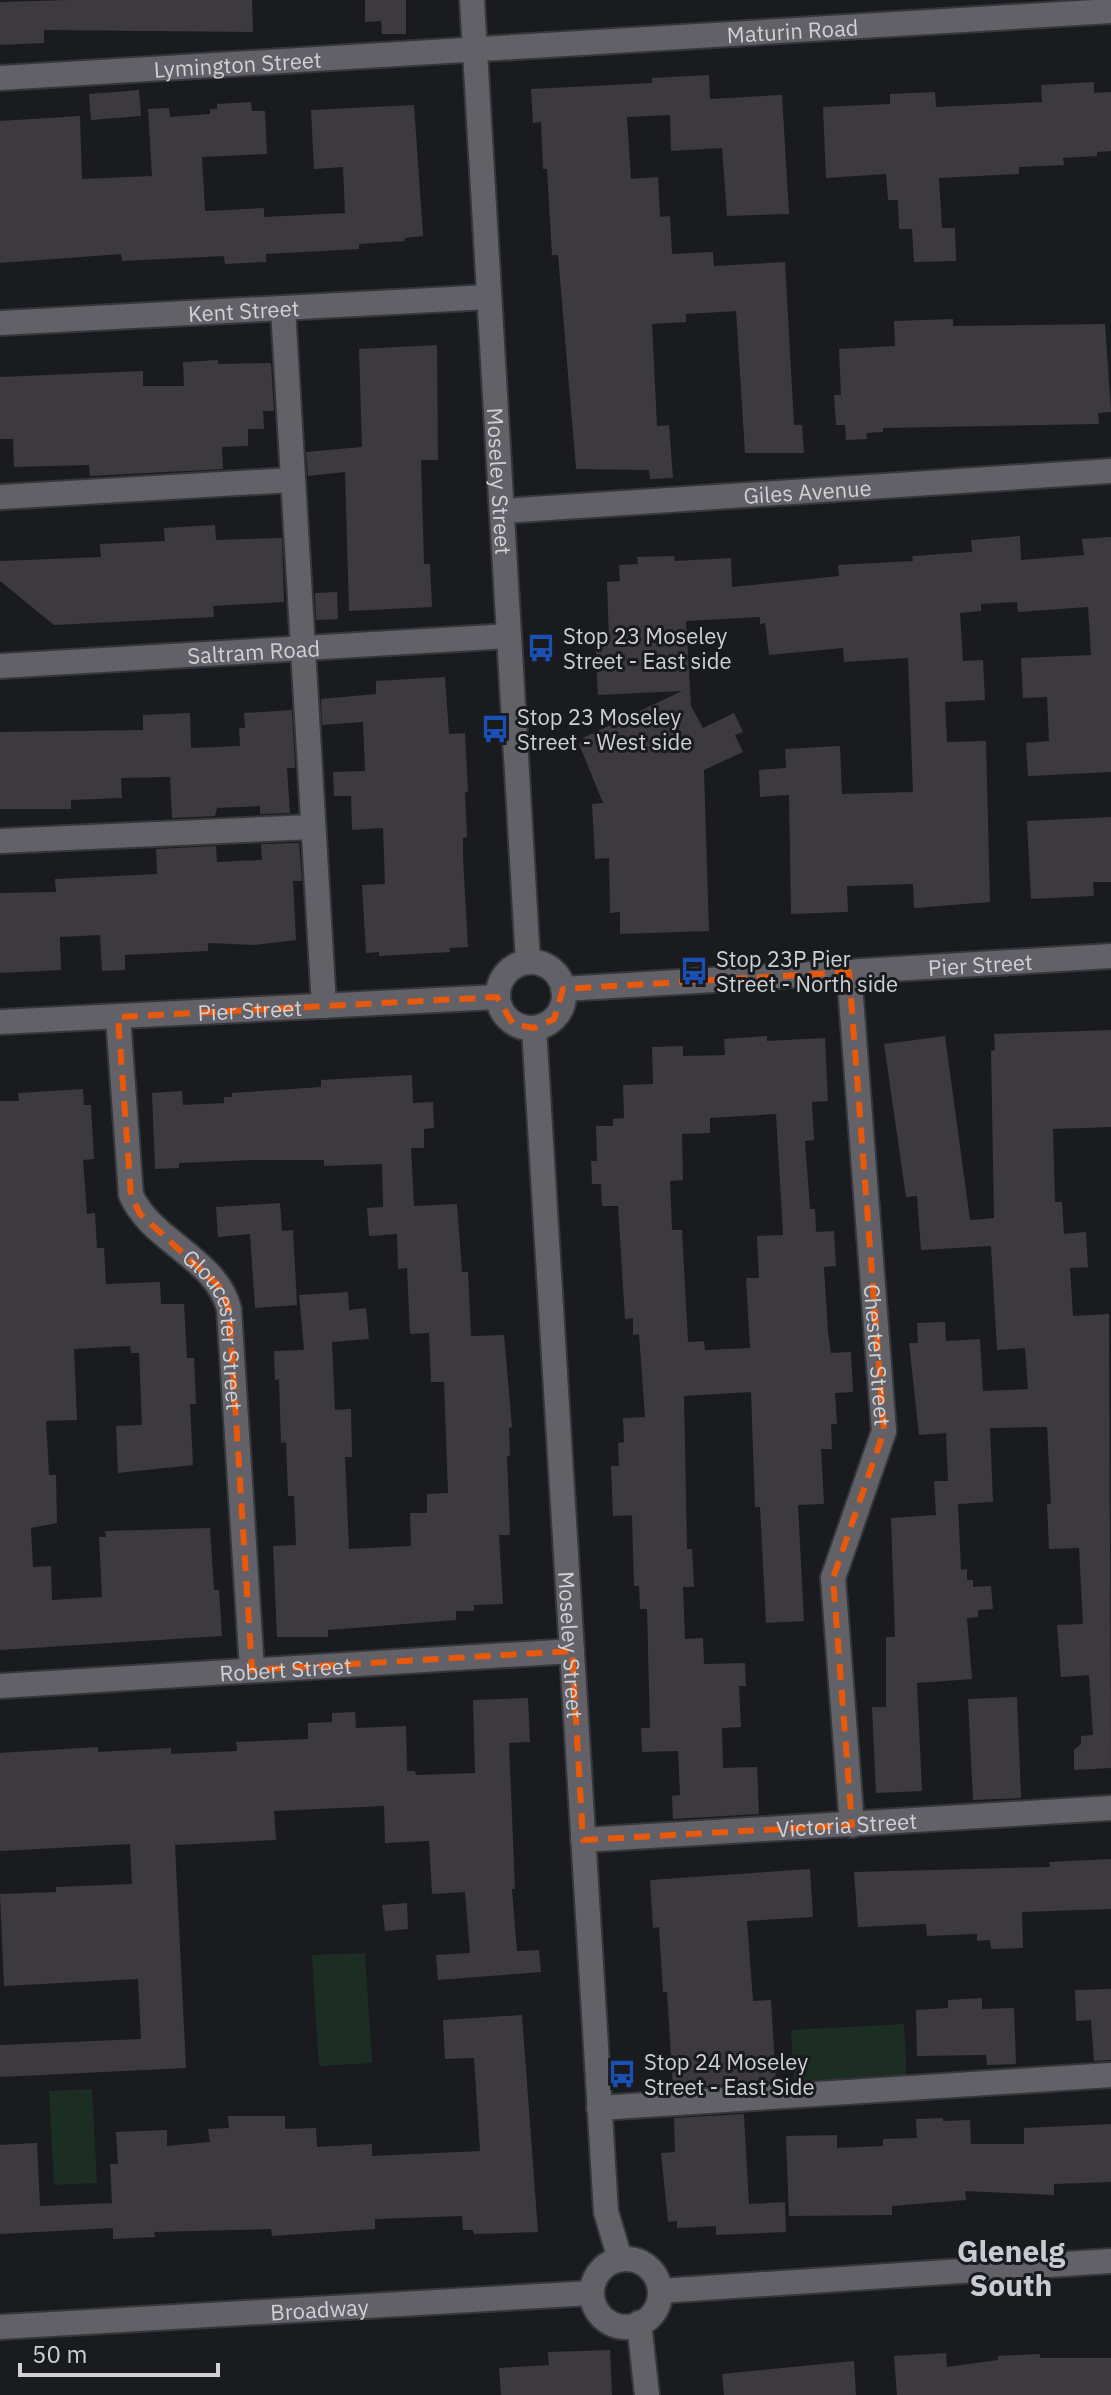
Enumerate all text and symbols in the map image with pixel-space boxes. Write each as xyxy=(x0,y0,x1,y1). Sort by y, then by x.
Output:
street label: Maturin Road xyxy=(726,12,859,49)
street label: Lymington Street xyxy=(153,44,322,83)
street label: Kent Street xyxy=(187,293,300,327)
street label: Moseley Street xyxy=(481,407,519,556)
street label: Giles Avenue xyxy=(742,472,872,510)
place label: Stop 23 Moseley Street - East side xyxy=(563,621,732,675)
street label: Saltram Road xyxy=(186,633,321,669)
bus stop icon: Stop 23 Moseley Street - East side xyxy=(526,633,556,663)
place label: Stop 23 Moseley Street - West side xyxy=(517,702,692,756)
bus stop icon: Stop 23 Moseley Street - West side xyxy=(480,714,510,744)
place label: Stop 23P Pier Street - North side xyxy=(716,944,898,998)
street label: Pier Street xyxy=(927,946,1033,981)
bus stop icon: Stop 23P Pier Street - North side xyxy=(679,956,709,986)
street label: Pier Street xyxy=(197,992,303,1027)
street label: Gloucester Street xyxy=(177,1242,250,1411)
street label: Chester Street xyxy=(858,1283,898,1427)
street label: Moseley Street xyxy=(553,1570,590,1719)
street label: Robert Street xyxy=(218,1650,352,1687)
street label: Victoria Street xyxy=(775,1805,918,1843)
place label: Stop 24 Moseley Street - East Side xyxy=(644,2047,815,2101)
bus stop icon: Stop 24 Moseley Street - East Side xyxy=(607,2059,637,2089)
district label: Glenelg South xyxy=(957,2231,1065,2304)
street label: Broadway xyxy=(269,2291,369,2326)
scale bar xyxy=(20,2327,218,2377)
text: 50 m xyxy=(32,2338,87,2370)

